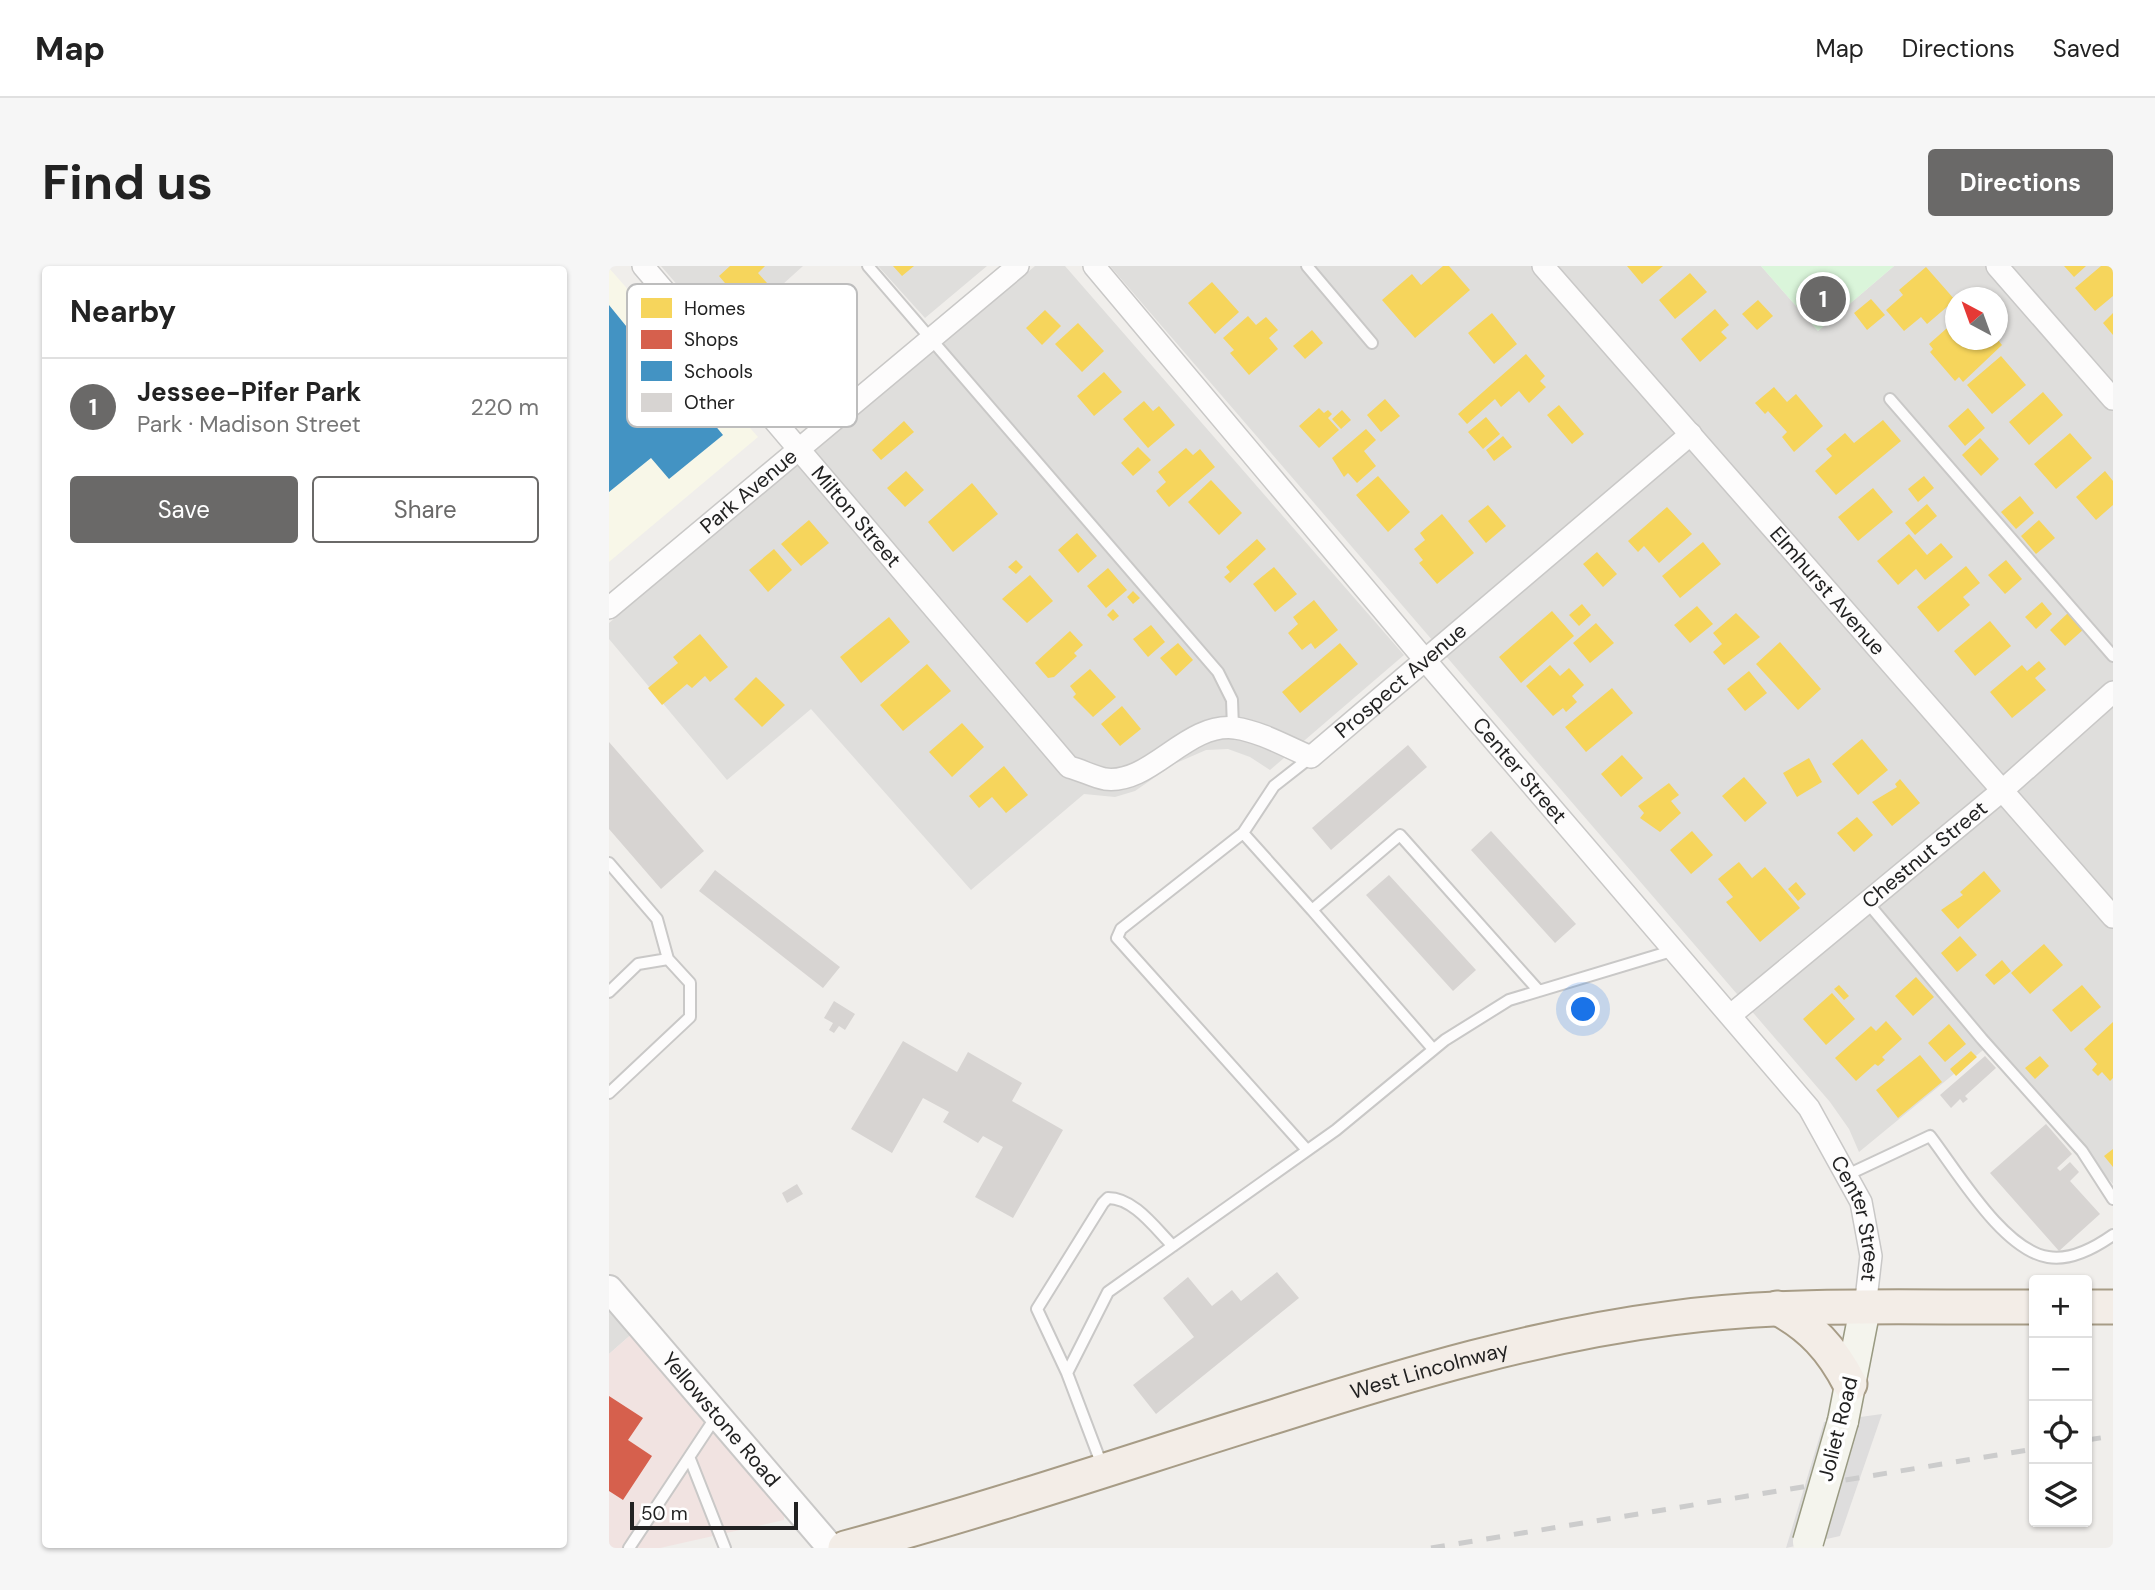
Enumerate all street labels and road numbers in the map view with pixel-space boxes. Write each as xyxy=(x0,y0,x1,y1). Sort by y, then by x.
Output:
street label: Park Avenue xyxy=(694,442,803,540)
street label: Milton Street xyxy=(805,460,907,573)
street label: Elmhurst Avenue xyxy=(1764,521,1892,661)
street label: Prospect Avenue xyxy=(1329,617,1473,745)
street label: Center Street xyxy=(1466,711,1573,830)
street label: Chestnut Street xyxy=(1856,795,1993,915)
street label: Center Street xyxy=(1824,1151,1886,1283)
street label: West Lincolnway xyxy=(1347,1335,1512,1406)
street label: Yellowstone Road xyxy=(655,1346,786,1493)
street label: Joliet Road xyxy=(1811,1374,1865,1484)

